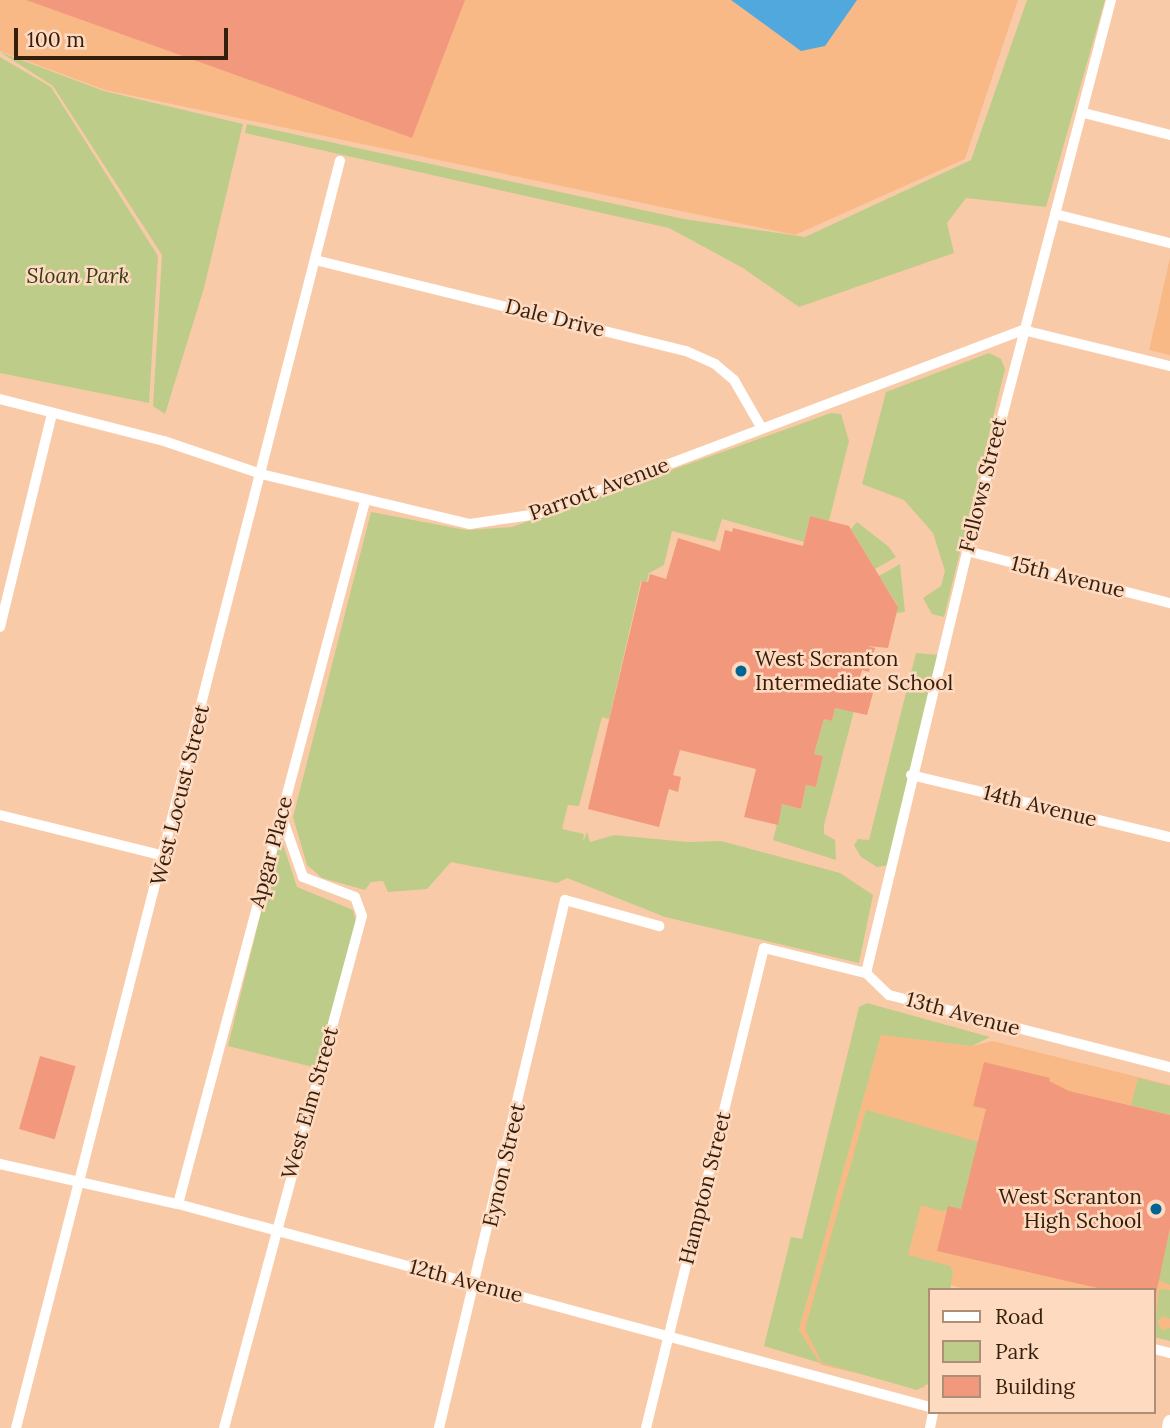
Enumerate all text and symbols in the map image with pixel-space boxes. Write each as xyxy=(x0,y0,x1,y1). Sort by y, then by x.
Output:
scale bar xyxy=(18,14,231,58)
text: 100 m xyxy=(27,26,85,53)
park label: Sloan Park xyxy=(27,263,129,289)
street label: Dale Drive xyxy=(503,293,607,343)
street label: Fellows Street xyxy=(954,415,1012,555)
street label: Parrott Avenue xyxy=(526,452,672,526)
street label: 15th Avenue xyxy=(1008,551,1128,603)
place label: West Scranton Intermediate School xyxy=(755,646,953,696)
marker: West Scranton Intermediate School xyxy=(733,663,749,679)
street label: West Locust Street xyxy=(145,702,215,888)
street label: 14th Avenue xyxy=(980,780,1100,832)
street label: Apgar Place xyxy=(244,794,298,910)
street label: 13th Avenue xyxy=(903,987,1023,1041)
street label: West Elm Street xyxy=(276,1024,344,1182)
street label: Eynon Street xyxy=(477,1100,531,1230)
street label: Hampton Street xyxy=(674,1109,736,1267)
place label: West Scranton High School xyxy=(999,1184,1142,1234)
marker: West Scranton High School xyxy=(1148,1201,1164,1217)
street label: 12th Avenue xyxy=(407,1254,525,1308)
legend xyxy=(928,1288,1156,1414)
text: Road xyxy=(995,1303,1044,1330)
text: Park xyxy=(995,1338,1039,1365)
text: Building xyxy=(995,1373,1075,1400)

